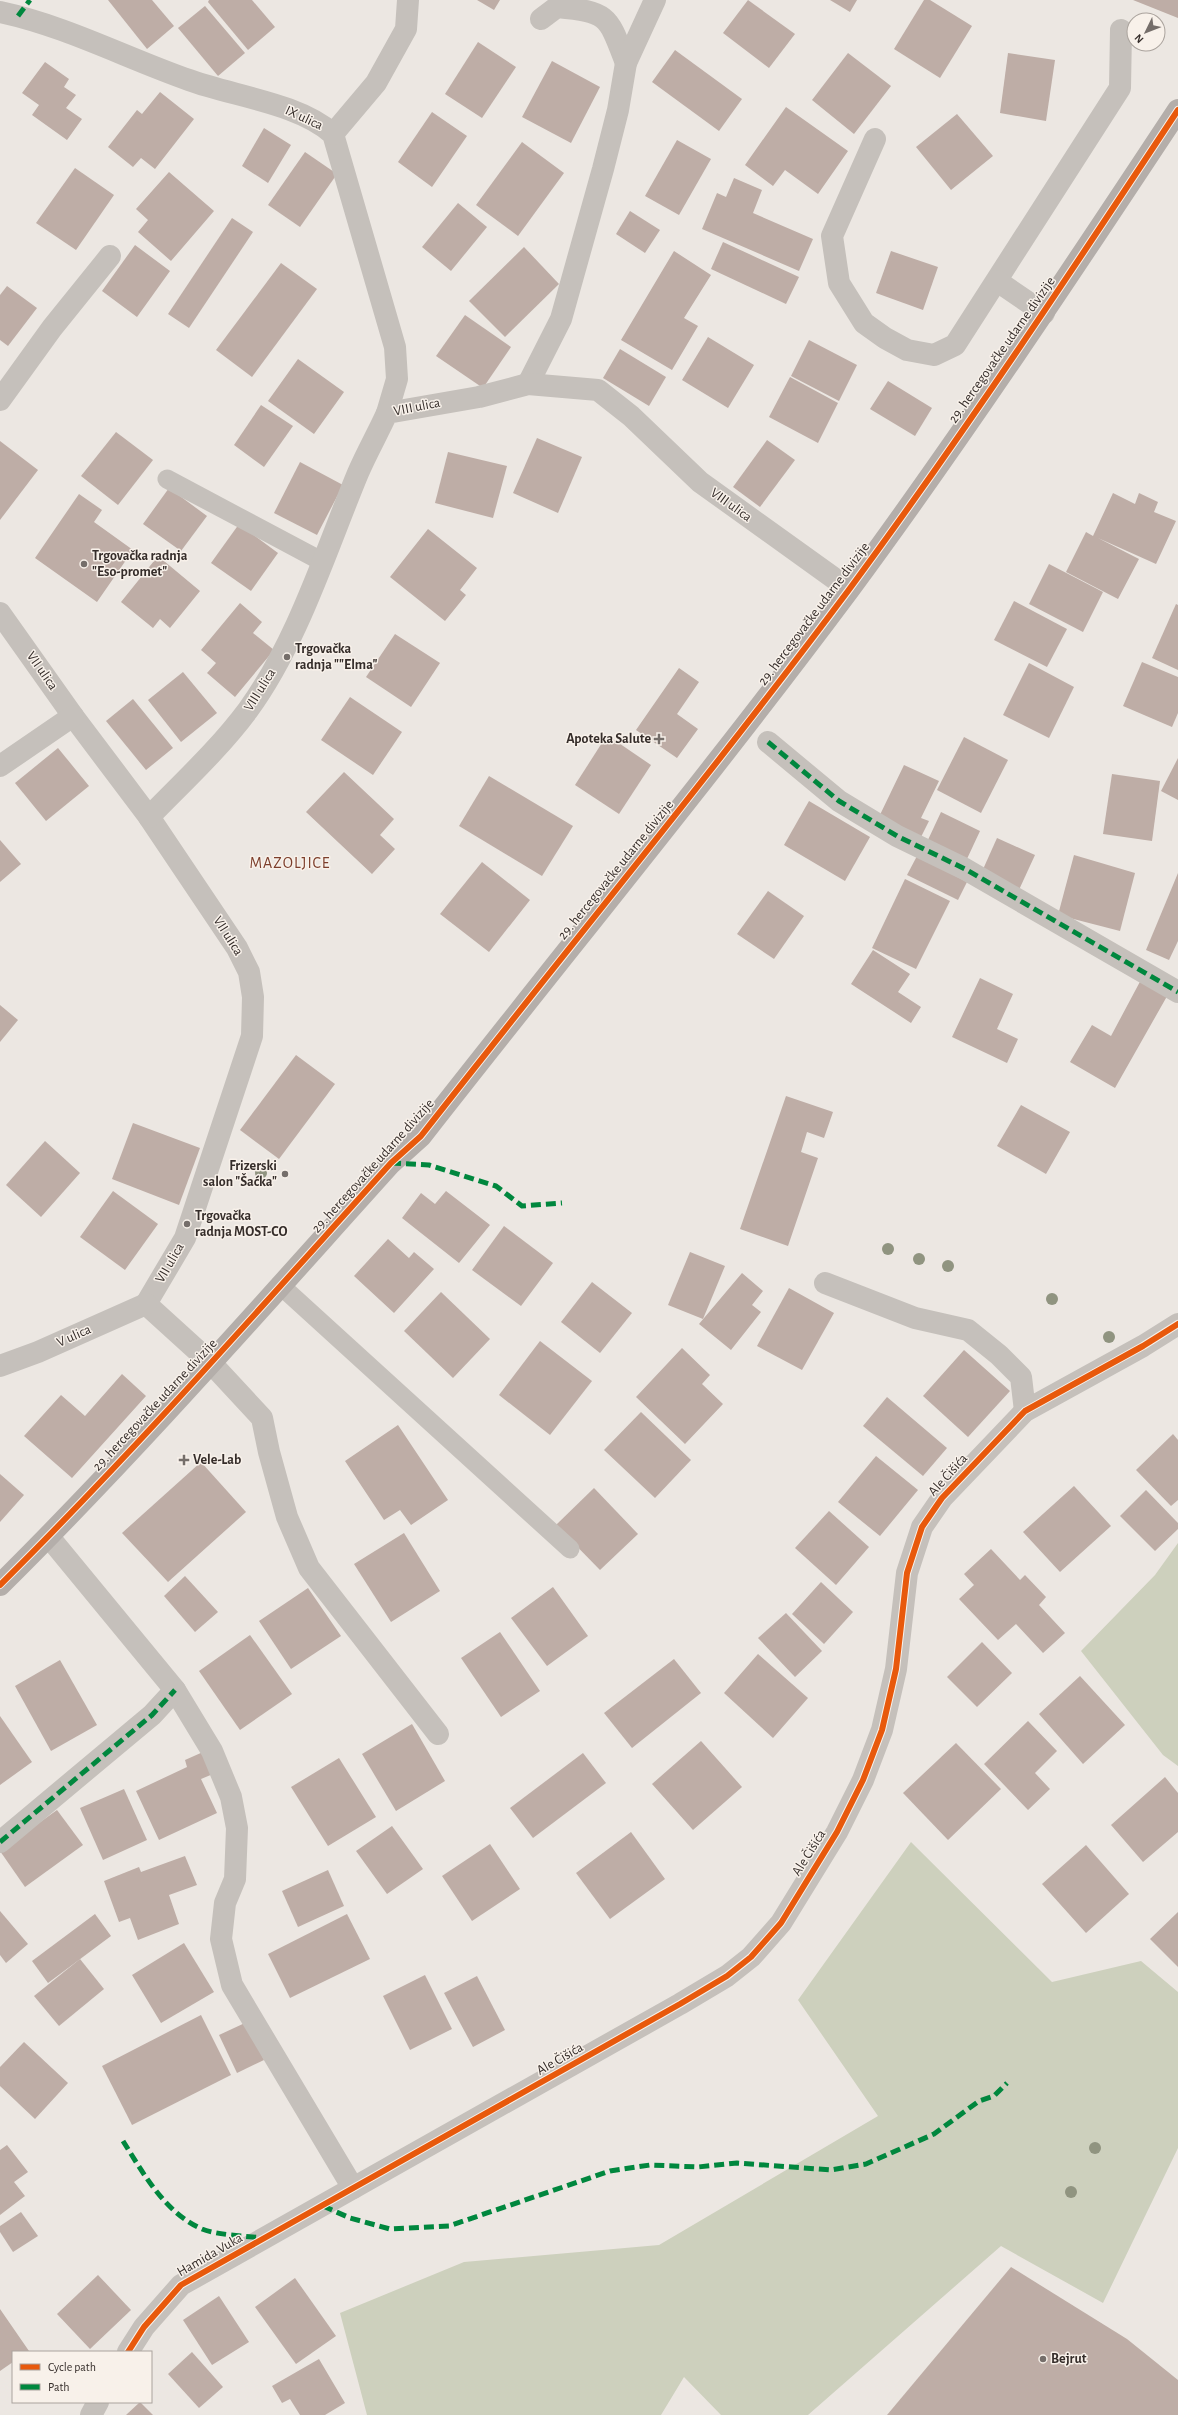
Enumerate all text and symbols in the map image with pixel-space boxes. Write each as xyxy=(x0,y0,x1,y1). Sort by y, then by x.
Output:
north arrow xyxy=(1126,12,1166,52)
text: N xyxy=(1132,32,1146,45)
street label: IX ulica xyxy=(283,103,326,133)
street label: 29. hercegovačke udarne divizije xyxy=(946,274,1058,426)
street label: VIII ulica xyxy=(393,396,442,418)
street label: VIII ulica xyxy=(708,485,755,525)
street label: 29. hercegovačke udarne divizije xyxy=(756,540,872,688)
place label: Trgovačka radnja "Eso-promet" xyxy=(92,549,188,579)
marker: Trgovačka radnja "Eso-promet" xyxy=(79,559,89,569)
place label: Trgovačka radnja ""Elma" xyxy=(295,642,378,672)
street label: VII ulica xyxy=(24,649,60,693)
marker: Trgovačka radnja ""Elma" xyxy=(282,652,292,662)
street label: VIII ulica xyxy=(242,666,279,714)
place label: Apoteka Salute xyxy=(566,732,651,746)
marker: Apoteka Salute xyxy=(654,734,664,744)
street label: 29. hercegovačke udarne divizije xyxy=(556,798,676,942)
district label: MAZOLJICE xyxy=(249,855,331,871)
street label: VII ulica xyxy=(211,914,246,959)
street label: 29. hercegovačke udarne divizije xyxy=(309,1096,437,1236)
place label: Frizerski salon "Šaćka" xyxy=(203,1159,277,1189)
marker: Frizerski salon "Šaćka" xyxy=(280,1169,290,1179)
place label: Trgovačka radnja MOST-CO xyxy=(195,1209,288,1239)
marker: Trgovačka radnja MOST-CO xyxy=(182,1219,192,1229)
street label: VII ulica xyxy=(153,1240,187,1285)
street label: V ulica xyxy=(55,1322,94,1350)
street label: 29. hercegovačke udarne divizije xyxy=(90,1336,220,1474)
street label: Ale Čišića xyxy=(924,1450,971,1499)
place label: Vele-Lab xyxy=(193,1453,241,1467)
marker: Vele-Lab xyxy=(178,1454,190,1466)
street label: Ale Čišića xyxy=(788,1826,829,1878)
street label: Ale Čišića xyxy=(533,2038,586,2078)
street label: Hamida Vuka xyxy=(175,2230,246,2279)
legend xyxy=(12,2351,152,2403)
place label: Bejrut xyxy=(1051,2352,1087,2366)
marker: Bejrut xyxy=(1038,2354,1048,2364)
text: Cycle path xyxy=(48,2361,96,2374)
text: Path xyxy=(48,2381,70,2393)

